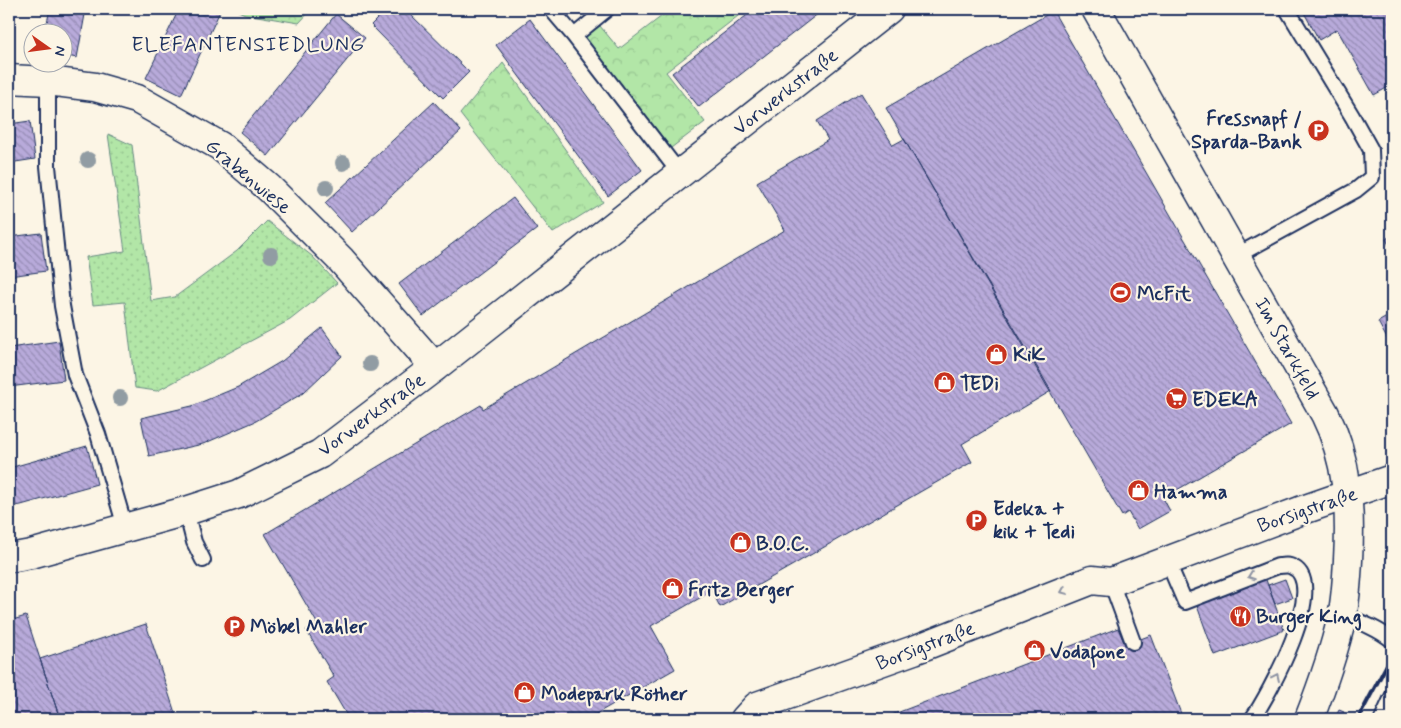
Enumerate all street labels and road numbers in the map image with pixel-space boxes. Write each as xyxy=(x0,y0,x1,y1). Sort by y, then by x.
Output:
street label: Vorwerkstraße xyxy=(728,42,844,142)
street label: Grabenwiese xyxy=(199,133,297,221)
street label: Im Starkfeld xyxy=(1247,293,1326,405)
street label: Vorwerkstraße xyxy=(313,367,431,463)
street label: Borsigstraße xyxy=(1254,481,1361,540)
street label: Borsigstraße xyxy=(872,615,979,678)

